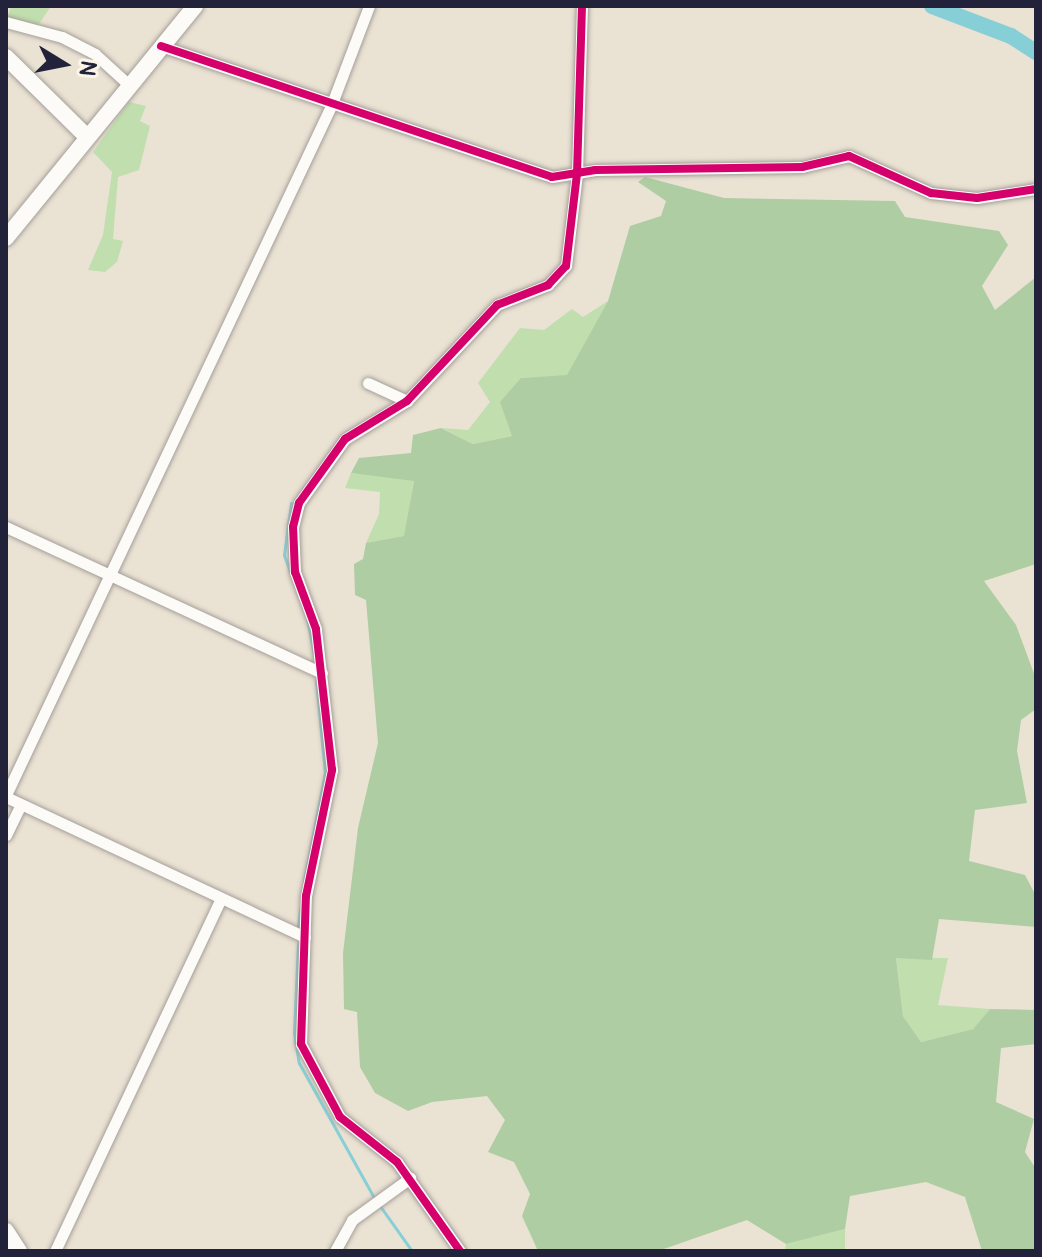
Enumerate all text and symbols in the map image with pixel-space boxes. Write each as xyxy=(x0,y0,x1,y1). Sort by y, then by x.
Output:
north arrow xyxy=(24,24,104,104)
text: N xyxy=(73,58,103,78)

